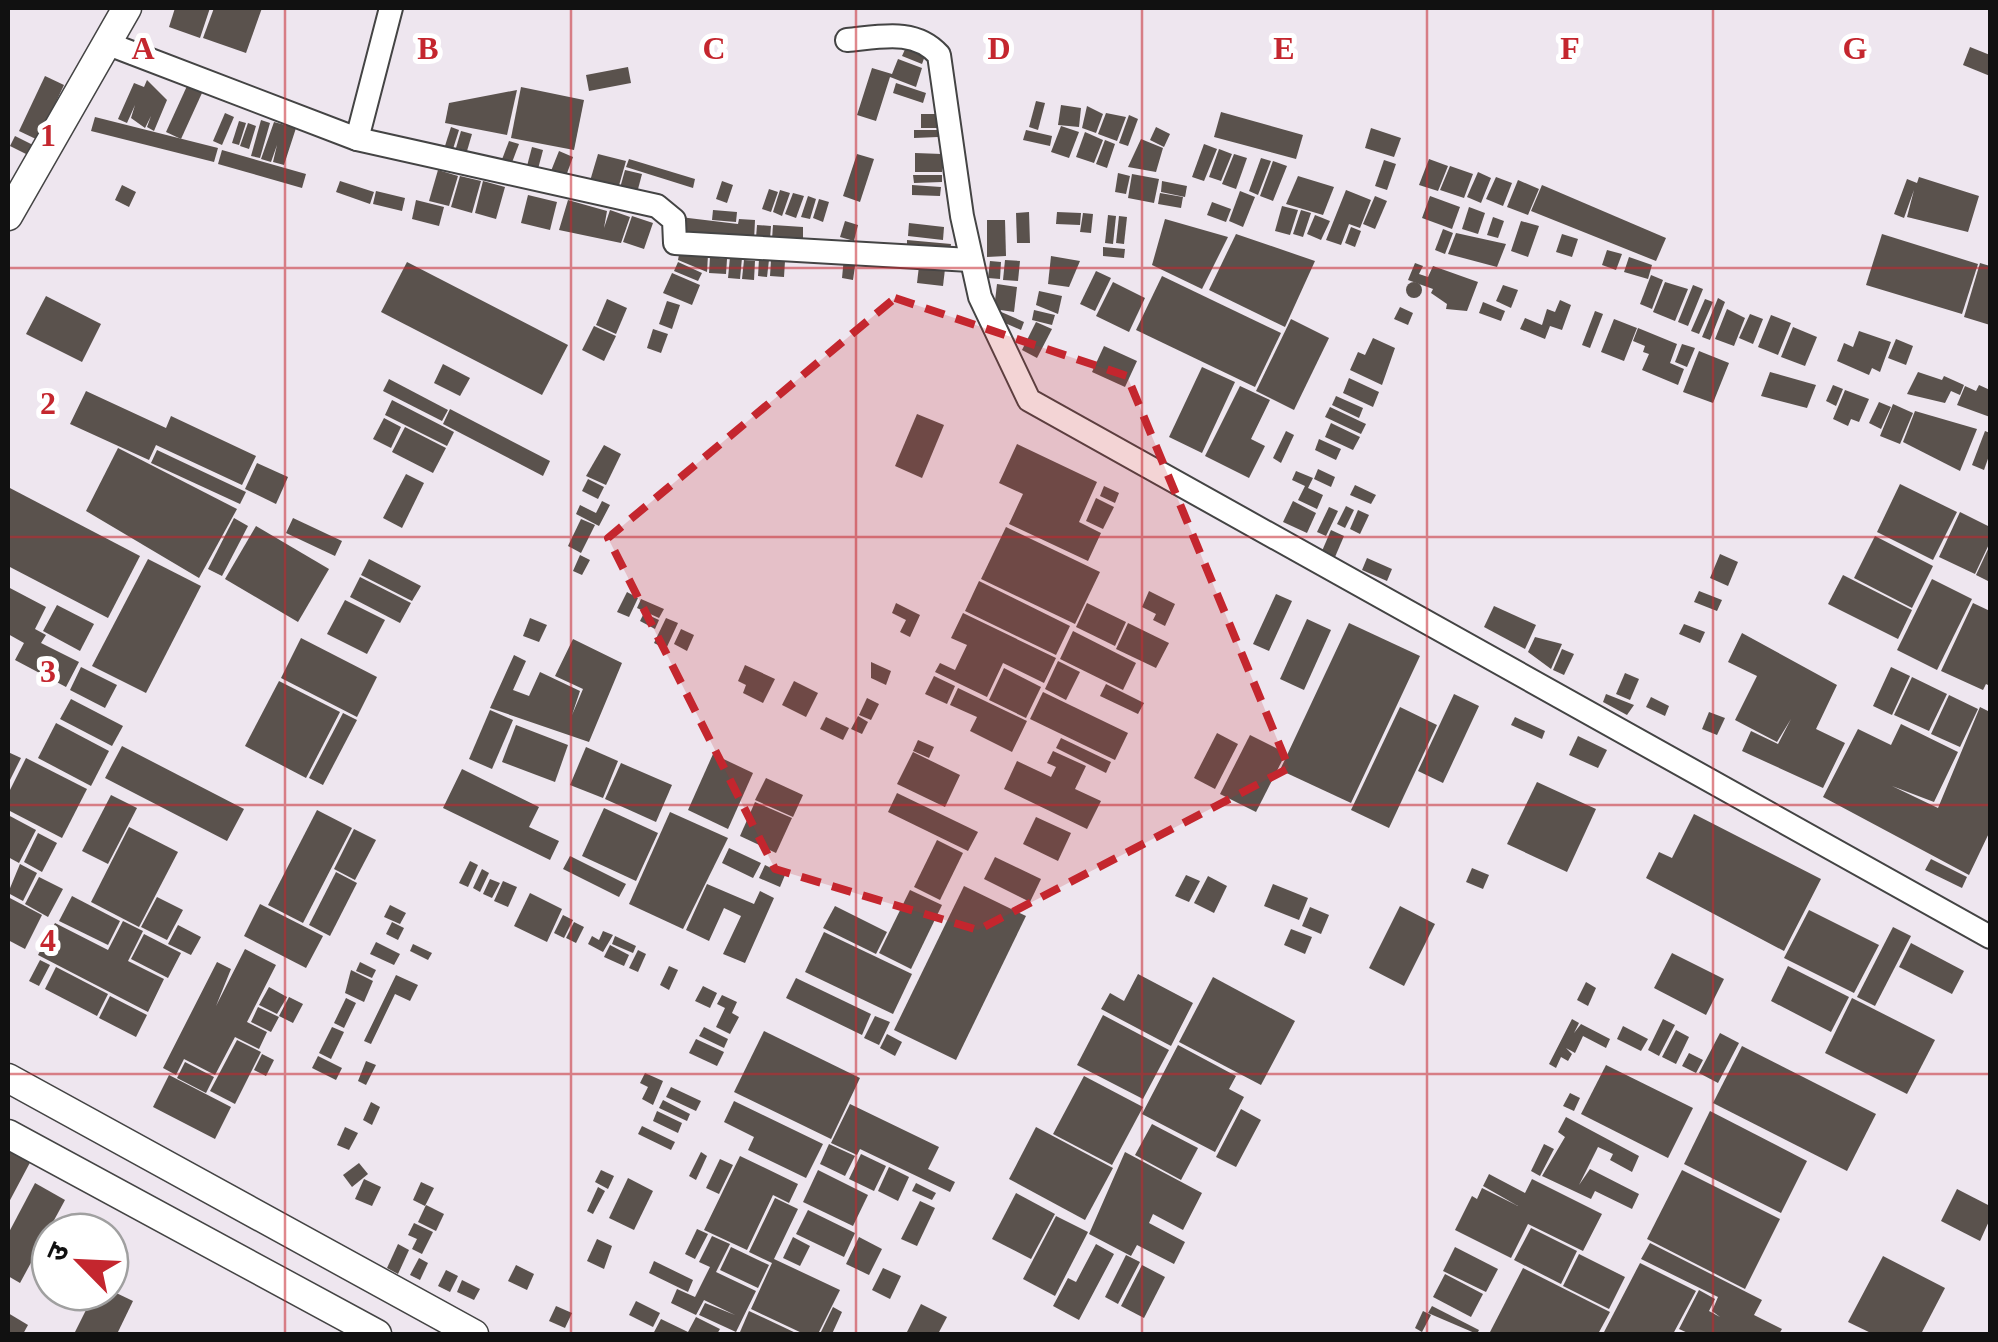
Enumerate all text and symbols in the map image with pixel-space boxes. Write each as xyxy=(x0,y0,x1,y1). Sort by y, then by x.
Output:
text: A xyxy=(131,30,155,66)
text: B xyxy=(417,30,439,66)
text: C xyxy=(702,30,726,66)
text: D xyxy=(987,30,1011,66)
text: E xyxy=(1273,30,1295,66)
text: F xyxy=(1560,30,1580,66)
text: G xyxy=(1843,30,1868,66)
text: 1 xyxy=(40,117,56,153)
text: 2 xyxy=(40,385,56,421)
text: 3 xyxy=(40,653,56,689)
text: 4 xyxy=(40,922,56,958)
north arrow xyxy=(30,1212,130,1312)
text: उ xyxy=(40,1238,75,1266)

